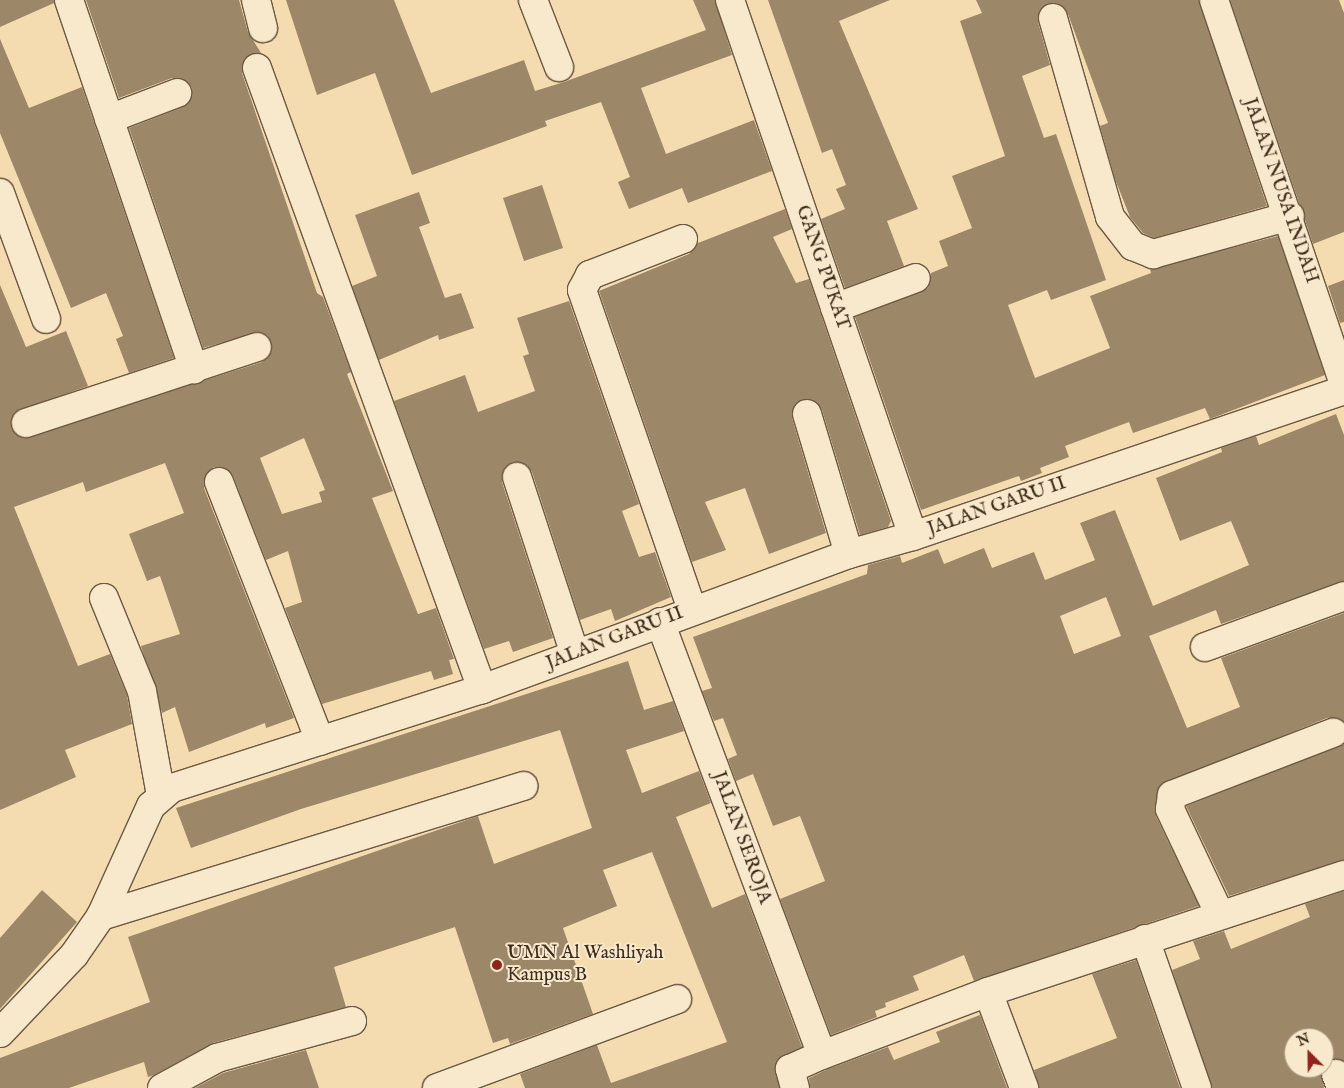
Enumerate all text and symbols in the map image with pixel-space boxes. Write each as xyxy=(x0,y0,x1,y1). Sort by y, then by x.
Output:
street label: JALAN NUSA INDAH xyxy=(1238,95,1322,287)
street label: GANG PUKAT xyxy=(790,203,854,333)
street label: JALAN GARU II xyxy=(925,473,1069,541)
street label: JALAN GARU II xyxy=(543,602,687,676)
street label: JALAN SEROJA xyxy=(706,769,776,907)
place label: UMN Al Washliyah Kampus B xyxy=(507,943,663,987)
marker: UMN Al Washliyah Kampus B xyxy=(491,959,503,971)
north arrow xyxy=(1284,1028,1334,1078)
text: N xyxy=(1294,1029,1313,1051)

